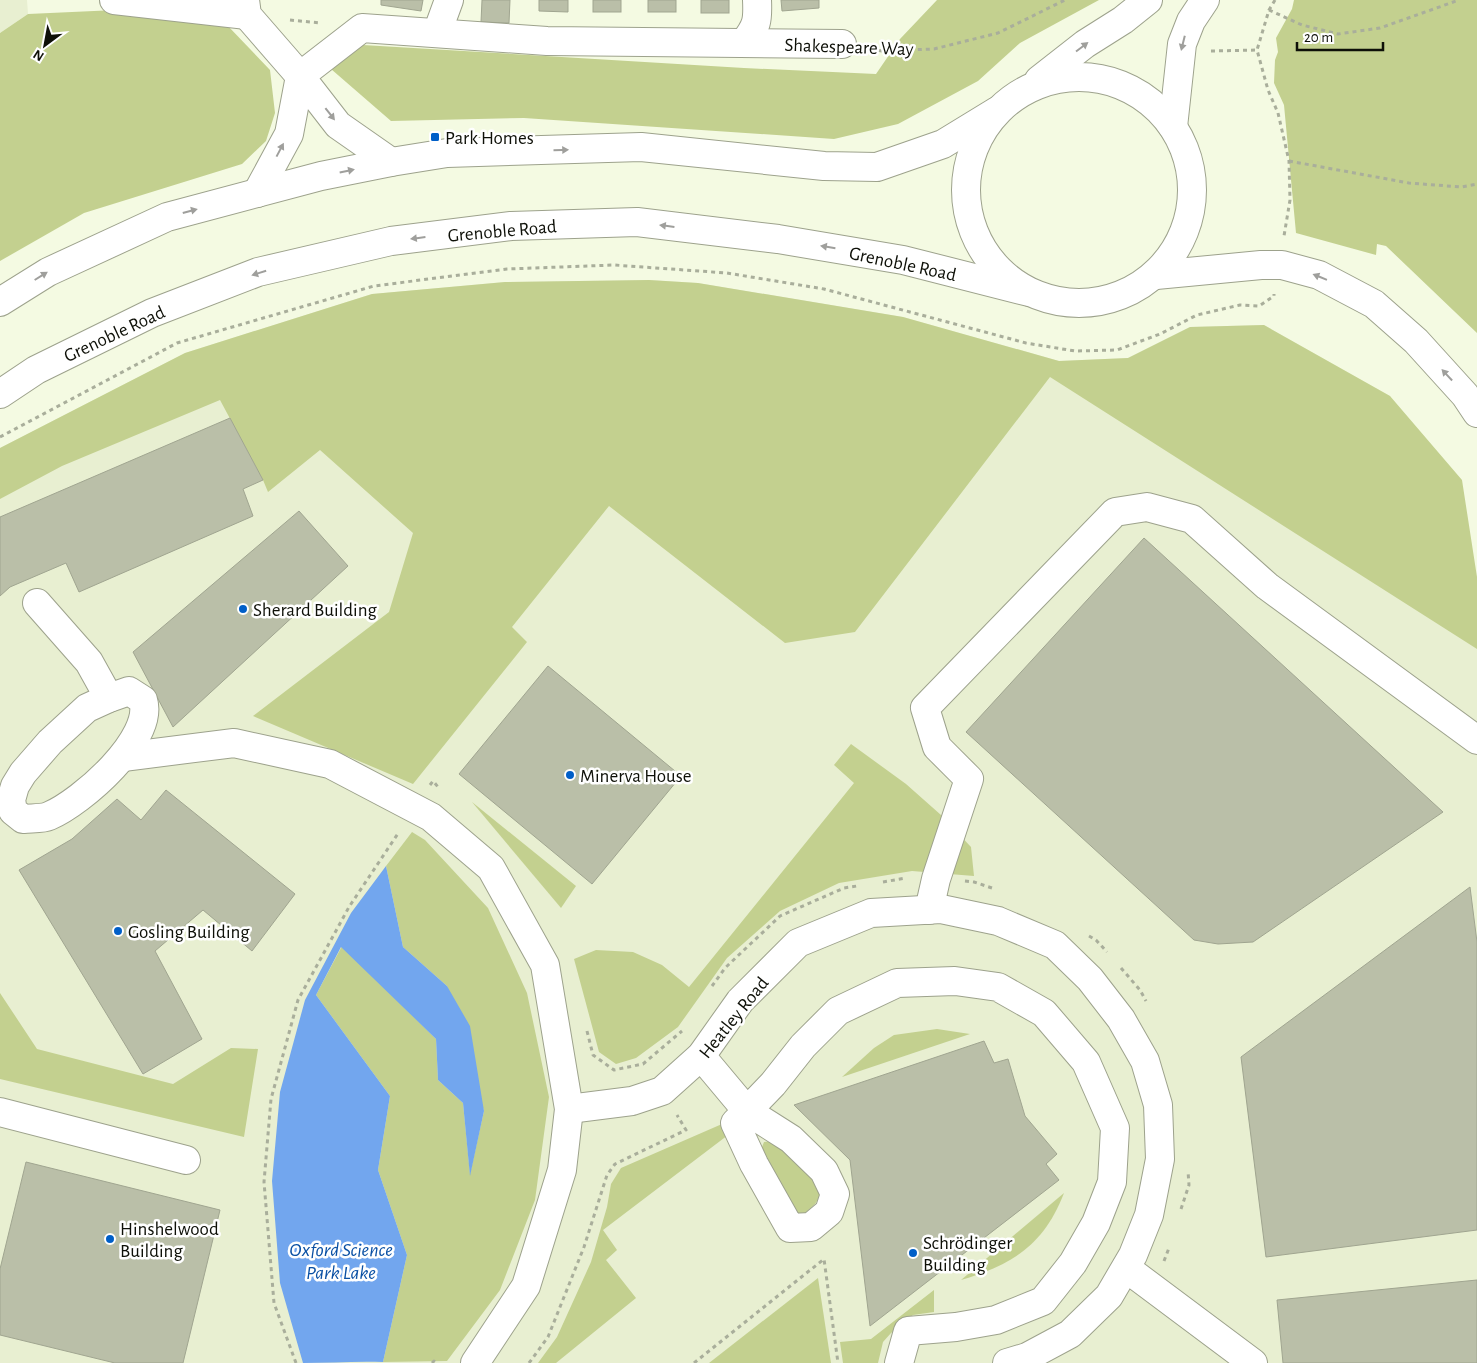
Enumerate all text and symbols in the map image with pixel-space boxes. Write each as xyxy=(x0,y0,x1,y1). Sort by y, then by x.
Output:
north arrow xyxy=(20,20,70,70)
scale bar xyxy=(1297,20,1383,52)
text: 20 m xyxy=(1304,30,1333,45)
one-way arrow xyxy=(1179,35,1187,51)
street label: Shakespeare Way xyxy=(784,36,914,59)
one-way arrow xyxy=(1075,41,1088,52)
text: N xyxy=(31,47,46,64)
one-way arrow xyxy=(324,107,335,120)
place label: Park Homes xyxy=(445,129,534,148)
marker: Park Homes xyxy=(429,131,441,143)
one-way arrow xyxy=(276,142,284,157)
one-way arrow xyxy=(553,145,569,153)
one-way arrow xyxy=(340,167,355,175)
one-way arrow xyxy=(182,207,197,215)
street label: Grenoble Road xyxy=(447,217,557,246)
one-way arrow xyxy=(658,222,674,230)
one-way arrow xyxy=(409,234,425,242)
one-way arrow xyxy=(819,243,835,251)
street label: Grenoble Road xyxy=(847,244,958,285)
one-way arrow xyxy=(251,269,266,277)
one-way arrow xyxy=(35,271,48,281)
one-way arrow xyxy=(1313,272,1327,280)
street label: Grenoble Road xyxy=(61,303,168,366)
one-way arrow xyxy=(1441,369,1453,381)
place label: Sherard Building xyxy=(253,601,377,620)
marker: Sherard Building xyxy=(237,603,249,615)
place label: Minerva House xyxy=(580,767,692,786)
marker: Minerva House xyxy=(564,769,576,781)
place label: Gosling Building xyxy=(128,923,250,942)
marker: Gosling Building xyxy=(112,925,124,937)
street label: Heatley Road xyxy=(696,973,773,1062)
place label: Hinshelwood Building xyxy=(120,1220,219,1261)
marker: Hinshelwood Building xyxy=(104,1233,116,1245)
place label: Schrödinger Building xyxy=(923,1234,1012,1275)
water label: Oxford Science Park Lake xyxy=(289,1240,393,1283)
marker: Schrödinger Building xyxy=(907,1247,919,1259)

